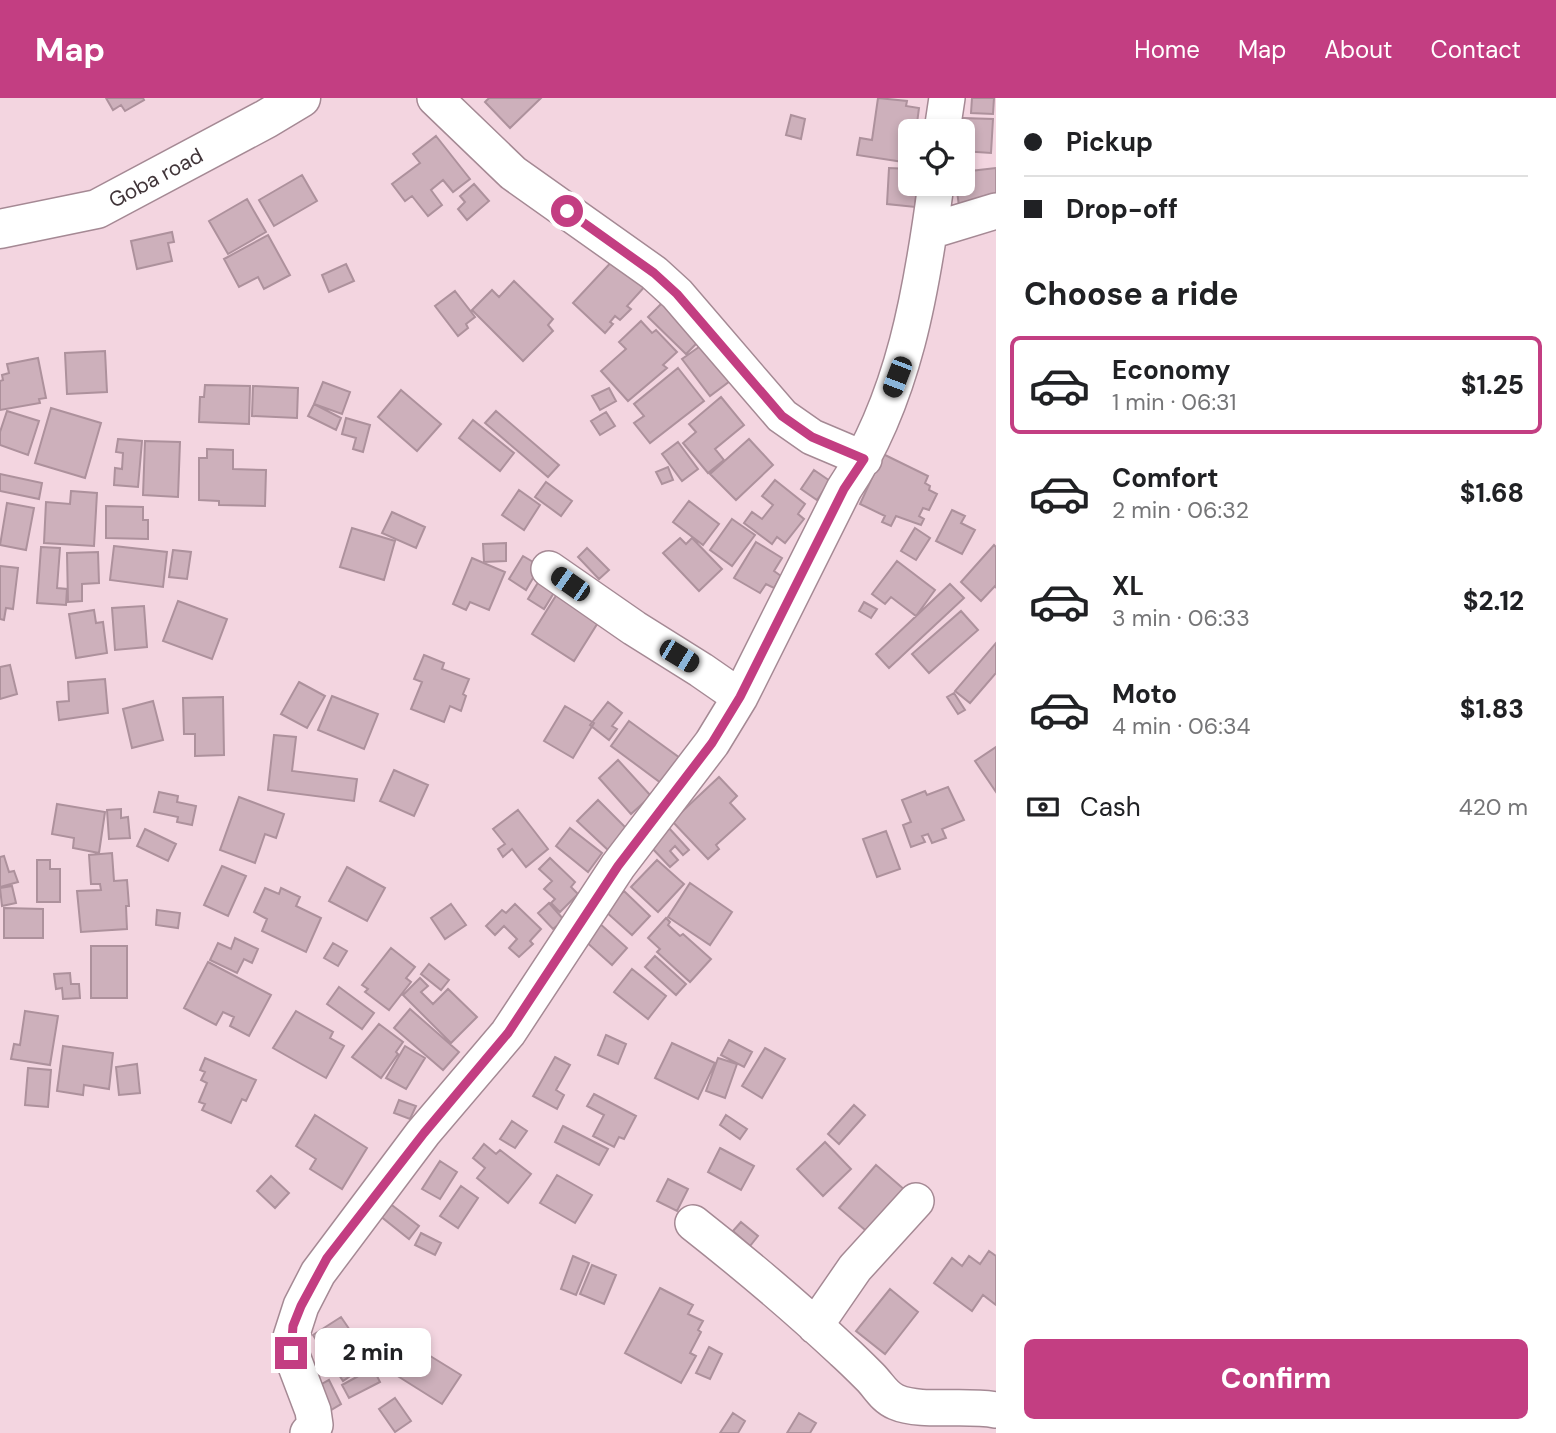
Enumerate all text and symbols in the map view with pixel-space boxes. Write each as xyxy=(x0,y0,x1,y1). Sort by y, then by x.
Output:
text: Map xyxy=(35,28,105,71)
text: Home xyxy=(1134,34,1200,65)
text: Map xyxy=(1238,34,1286,65)
text: About xyxy=(1324,34,1393,65)
text: Contact xyxy=(1431,34,1521,65)
map controls xyxy=(898,119,975,196)
button: locate xyxy=(898,119,975,196)
text: Pickup xyxy=(1066,125,1153,159)
street label: Goba road xyxy=(104,141,208,215)
text: Drop-off xyxy=(1066,192,1178,226)
route start xyxy=(551,195,583,227)
text: Choose a ride xyxy=(1024,273,1239,315)
text: Economy xyxy=(1112,353,1230,387)
car xyxy=(880,354,915,400)
icon: car xyxy=(1028,354,1091,417)
text: $1.25 xyxy=(1461,368,1524,402)
text: 1 min · 06:31 xyxy=(1112,387,1237,417)
text: Comfort xyxy=(1112,461,1218,495)
icon: car xyxy=(1028,462,1091,525)
text: $1.68 xyxy=(1460,476,1524,510)
text: 2 min · 06:32 xyxy=(1112,495,1249,525)
car xyxy=(547,563,594,605)
text: XL xyxy=(1112,569,1144,603)
icon: car xyxy=(1028,570,1091,633)
text: $2.12 xyxy=(1463,584,1524,618)
text: 3 min · 06:33 xyxy=(1112,603,1250,633)
car xyxy=(656,636,703,676)
text: Moto xyxy=(1112,677,1177,711)
icon: car xyxy=(1028,678,1091,741)
text: $1.83 xyxy=(1460,692,1524,726)
text: 4 min · 06:34 xyxy=(1112,711,1250,741)
icon: cash xyxy=(1024,788,1062,826)
text: Cash xyxy=(1080,790,1141,824)
text: 420 m xyxy=(1459,792,1528,822)
callout: 2 min xyxy=(316,1328,431,1378)
route end xyxy=(275,1337,307,1369)
text: 2 min xyxy=(342,1337,404,1367)
button: Confirm xyxy=(1024,1339,1528,1419)

